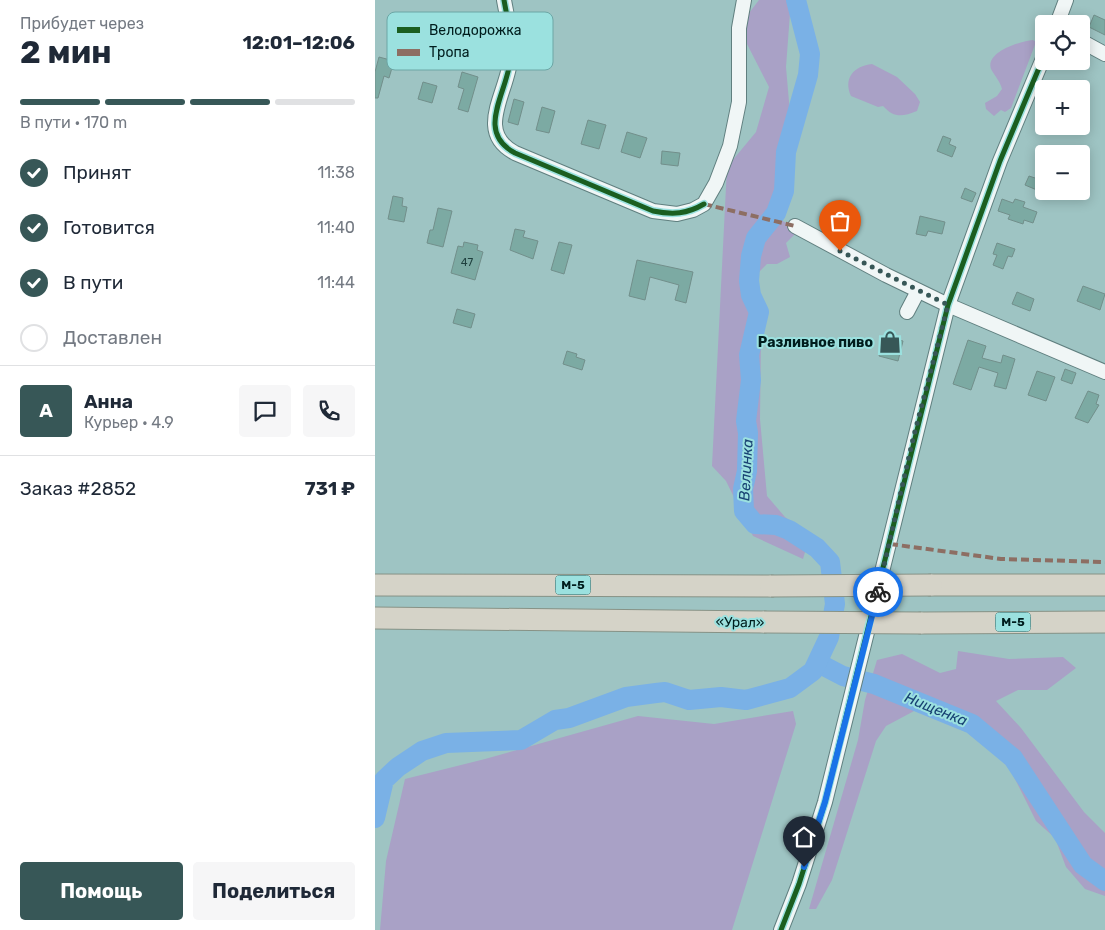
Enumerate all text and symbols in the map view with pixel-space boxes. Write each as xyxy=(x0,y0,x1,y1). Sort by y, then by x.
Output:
legend xyxy=(387,12,553,70)
text: Прибудет через xyxy=(20,14,144,33)
map controls xyxy=(1035,15,1090,200)
button: locate xyxy=(1035,15,1090,70)
text: Велодорожка xyxy=(429,22,522,39)
text: 12:01–12:06 xyxy=(242,31,355,54)
text: 2 мин xyxy=(20,33,112,71)
text: Тропа xyxy=(429,44,470,61)
button: + xyxy=(1035,80,1090,135)
text: В пути · 170 m xyxy=(20,113,127,132)
button: − xyxy=(1035,145,1090,200)
icon: check xyxy=(20,159,48,187)
text: Принят xyxy=(63,161,131,184)
text: 11:38 xyxy=(317,163,355,182)
pin xyxy=(819,200,861,251)
icon: bag xyxy=(826,207,854,235)
icon: check xyxy=(20,214,48,242)
text: Готовится xyxy=(63,216,155,239)
text: 11:40 xyxy=(317,218,355,237)
house number: 47 xyxy=(461,256,473,269)
icon: check xyxy=(20,269,48,297)
text: В пути xyxy=(63,271,123,294)
text: 11:44 xyxy=(317,273,355,292)
text: Доставлен xyxy=(63,326,162,349)
shop icon: Разливное пиво xyxy=(877,329,903,355)
place label: Разливное пиво xyxy=(758,334,873,351)
button: chat xyxy=(239,385,291,437)
button: phone xyxy=(303,385,355,437)
text: Анна xyxy=(84,390,133,413)
text: А xyxy=(39,399,53,422)
text: Курьер · 4.9 xyxy=(84,413,174,432)
water label: Велинка xyxy=(735,438,757,501)
text: Заказ #2852 xyxy=(20,477,136,500)
text: 731 ₽ xyxy=(305,477,355,500)
courier xyxy=(853,567,903,617)
road number: М-5 xyxy=(555,576,591,594)
icon: bike xyxy=(864,578,892,606)
road number: М-5 xyxy=(995,612,1031,632)
street label: «Урал» xyxy=(715,614,765,631)
water label: Нищенка xyxy=(902,688,970,730)
pin xyxy=(783,816,825,867)
icon: home xyxy=(790,823,818,851)
button: Помощь xyxy=(20,862,183,920)
button: Поделиться xyxy=(193,862,355,920)

